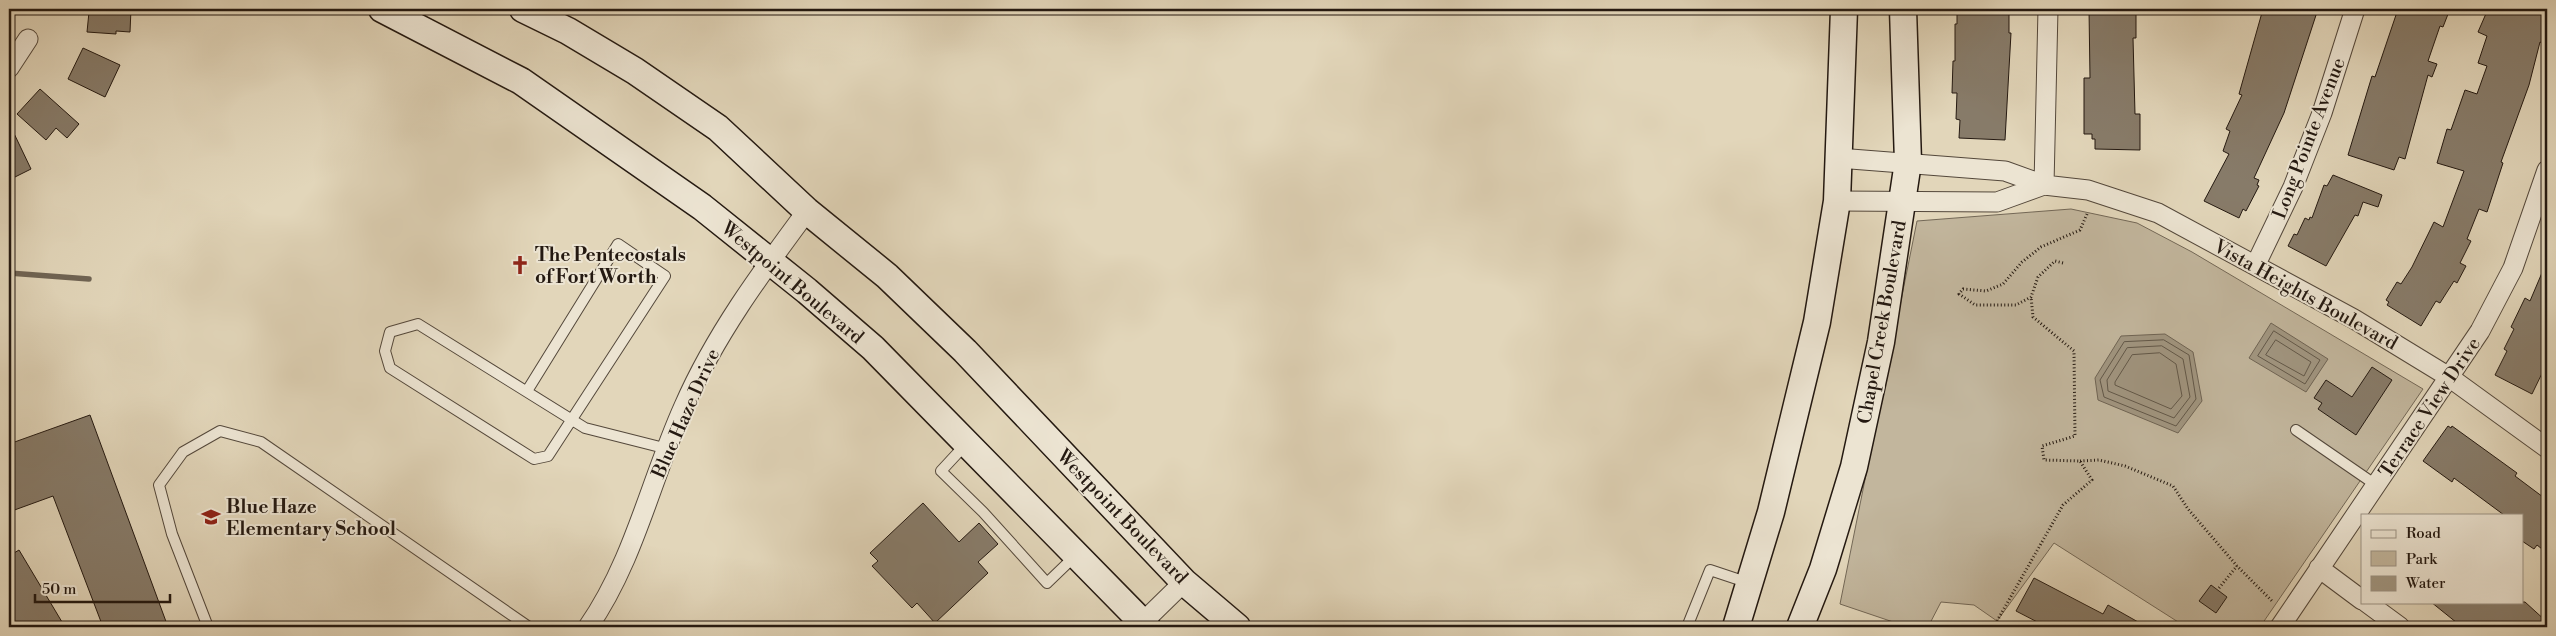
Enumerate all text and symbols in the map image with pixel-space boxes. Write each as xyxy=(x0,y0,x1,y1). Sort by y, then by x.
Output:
street label: Long Pointe Avenue xyxy=(2267,54,2351,222)
street label: Westpoint Boulevard xyxy=(715,216,869,349)
street label: Chapel Creek Boulevard xyxy=(1852,218,1912,426)
street label: Vista Heights Boulevard xyxy=(2208,234,2402,356)
place label: The Pentecostals of Fort Worth xyxy=(535,243,686,289)
church icon: The Pentecostals of Fort Worth xyxy=(509,254,531,276)
street label: Terrace View Drive xyxy=(2374,333,2486,482)
street label: Blue Haze Drive xyxy=(646,345,725,483)
street label: Westpoint Boulevard xyxy=(1051,443,1193,589)
place label: Blue Haze Elementary School xyxy=(226,495,396,541)
school or university icon: Blue Haze Elementary School xyxy=(200,506,222,528)
legend xyxy=(2361,514,2524,604)
text: Road xyxy=(2406,524,2441,543)
text: Park xyxy=(2406,550,2438,569)
scale bar xyxy=(35,571,170,603)
text: Water xyxy=(2405,574,2446,593)
text: 50 m xyxy=(42,580,76,599)

